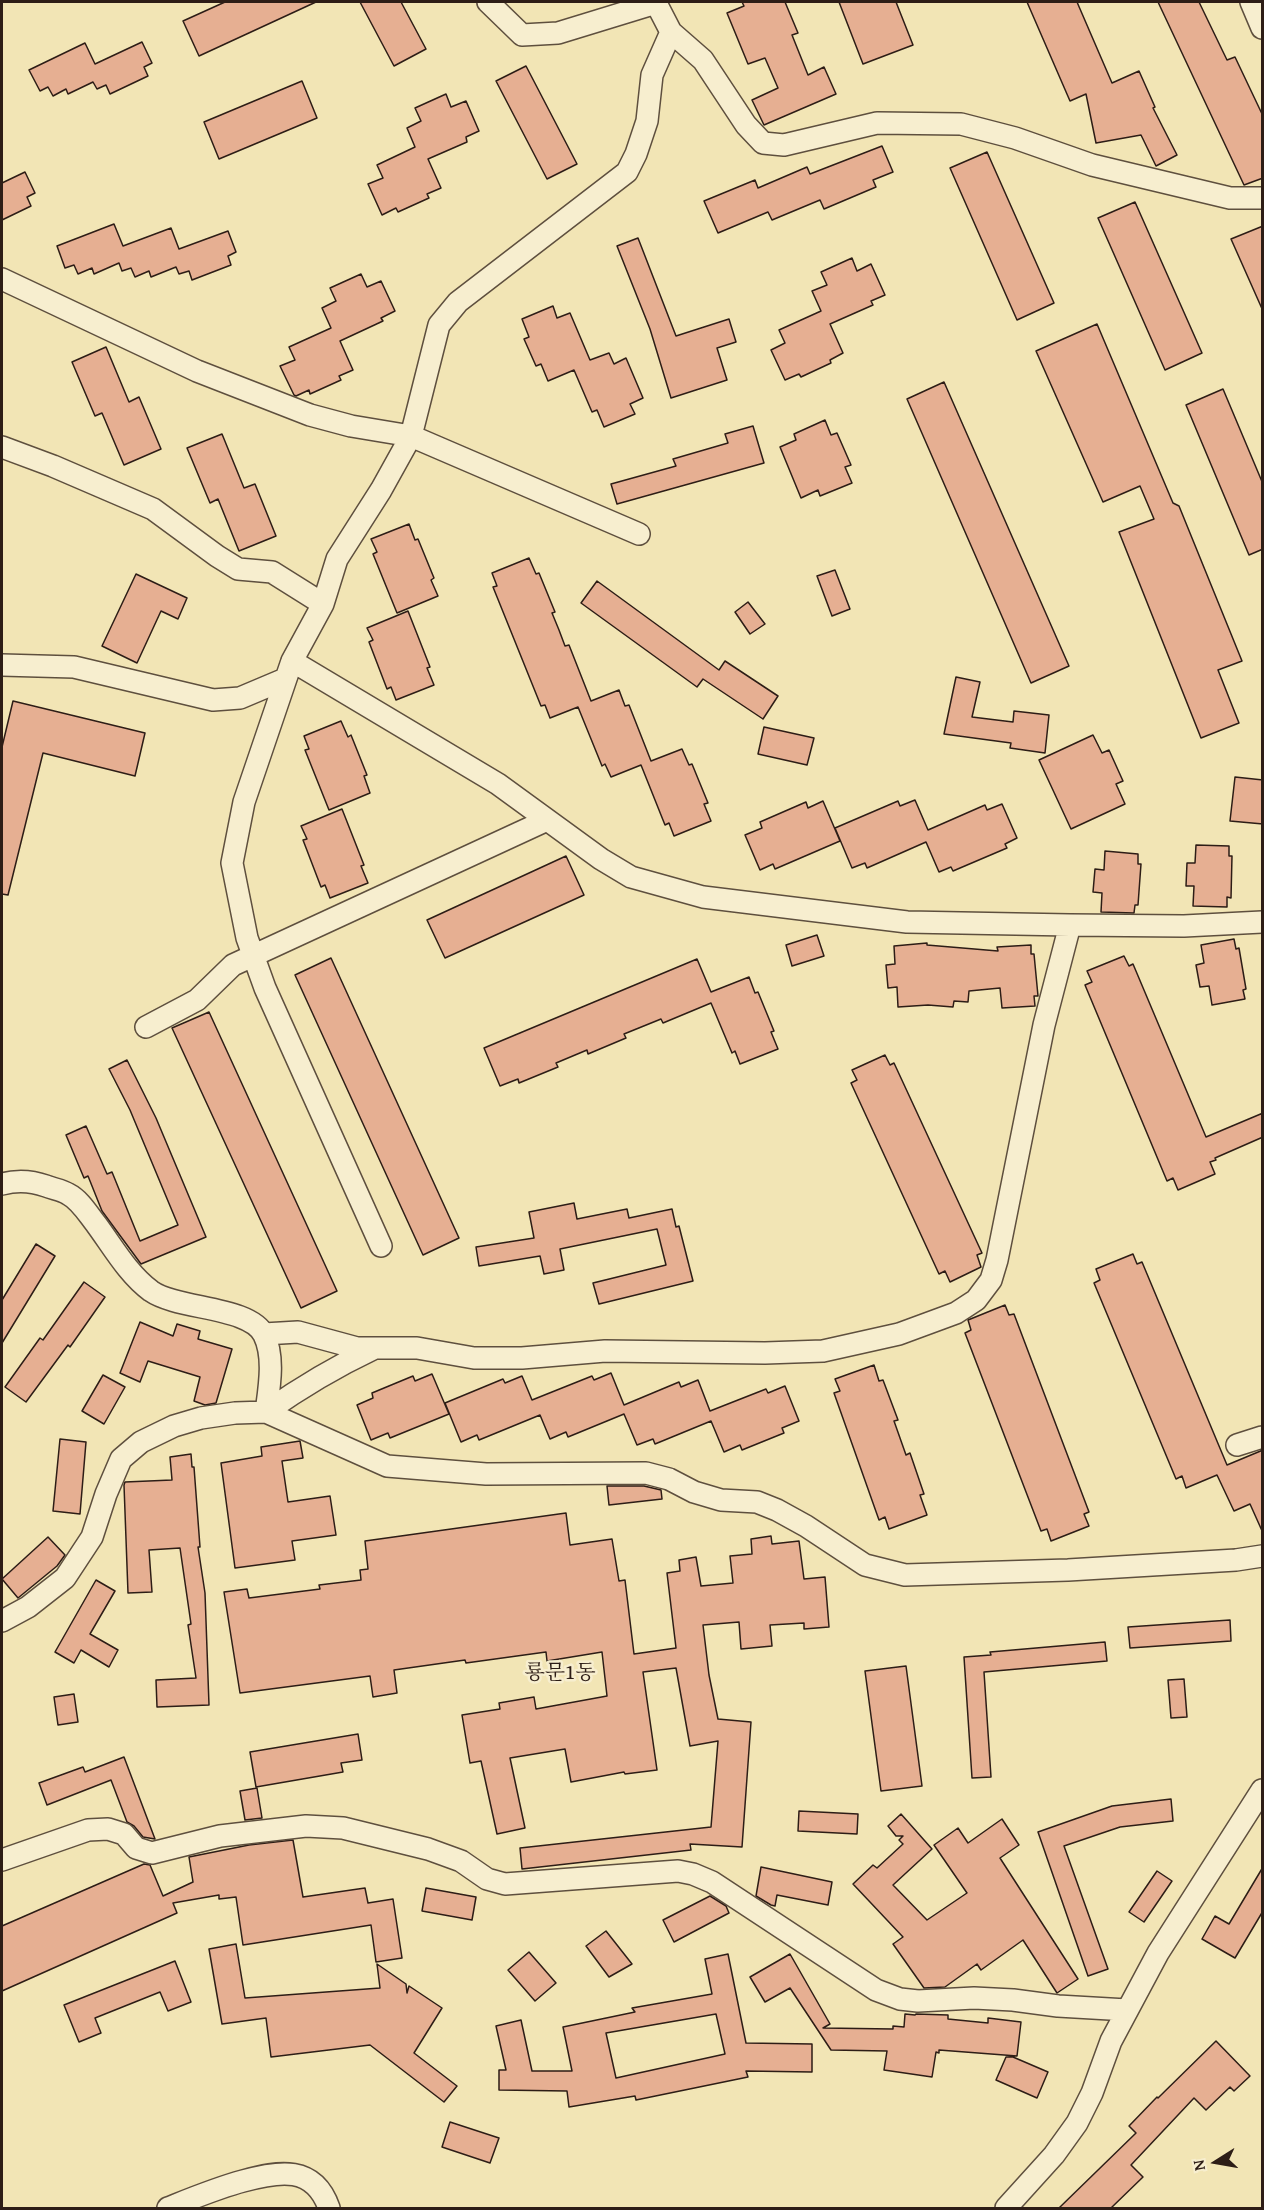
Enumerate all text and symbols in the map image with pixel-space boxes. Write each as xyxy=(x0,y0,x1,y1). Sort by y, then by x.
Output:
district label: 룡문1동 xyxy=(525,1661,595,1687)
north arrow xyxy=(1186,2132,1246,2192)
text: N xyxy=(1186,2158,1211,2173)

